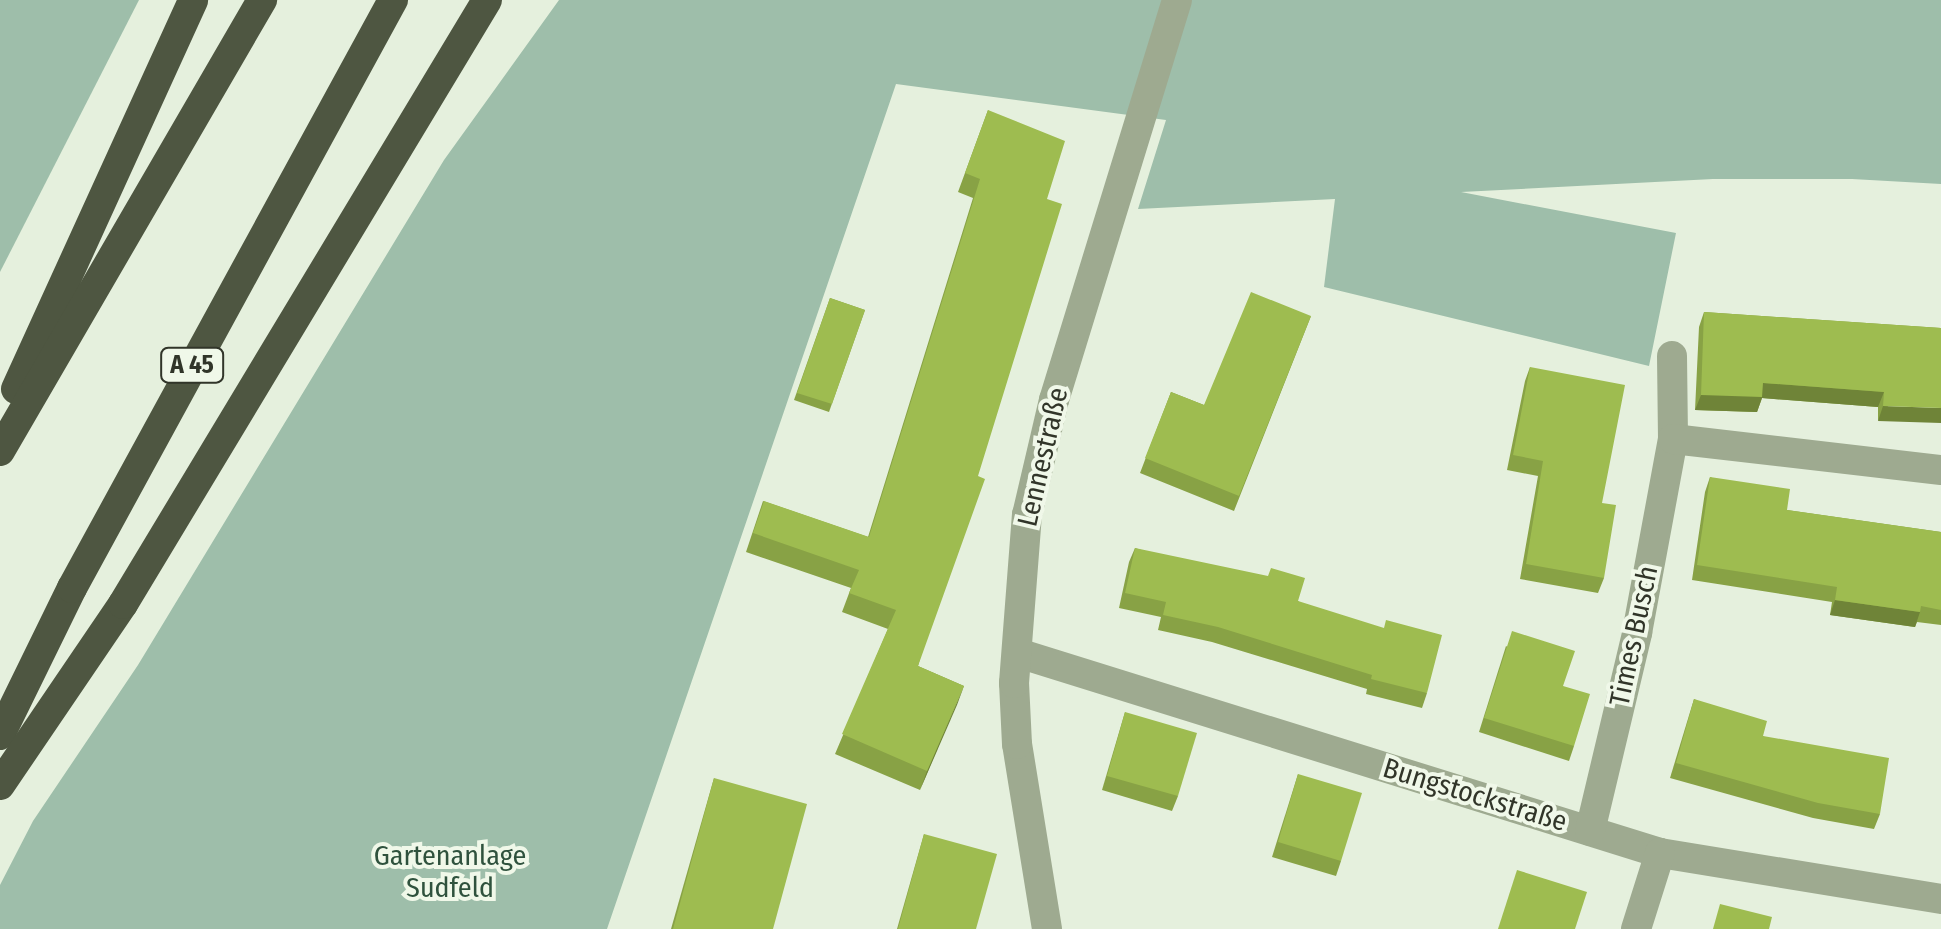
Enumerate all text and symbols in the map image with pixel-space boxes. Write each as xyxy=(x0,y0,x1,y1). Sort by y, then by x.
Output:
road number: A 45 xyxy=(160,345,224,385)
street label: Lennestraße xyxy=(1011,384,1075,530)
street label: Times Busch xyxy=(1603,563,1665,709)
street label: Bungstockstraße xyxy=(1379,751,1571,839)
park label: Gartenanlage Sudfeld xyxy=(374,839,526,905)

